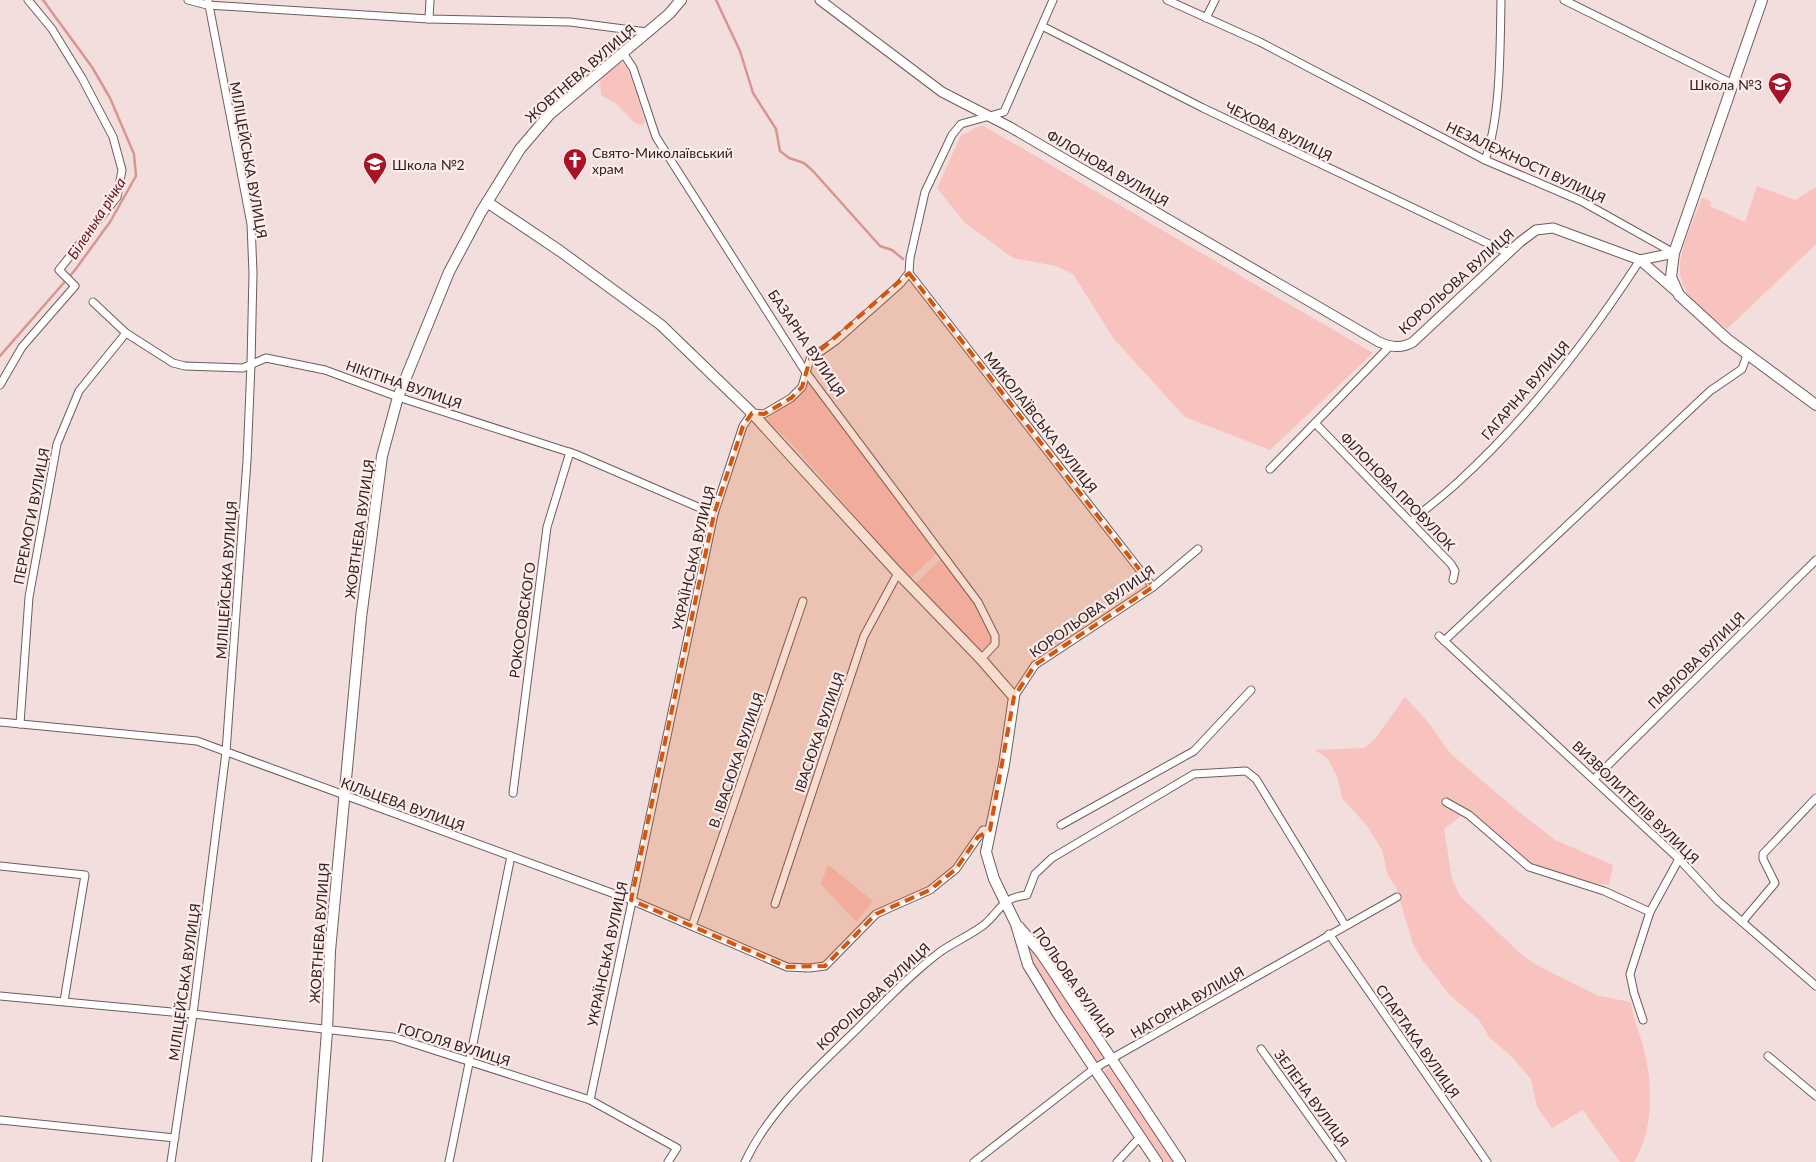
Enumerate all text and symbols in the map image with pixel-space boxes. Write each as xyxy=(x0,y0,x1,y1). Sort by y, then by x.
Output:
street label: ЖОВТНЕВА ВУЛИЦЯ xyxy=(521,20,639,126)
school or university icon: Школа №3 xyxy=(1767,71,1793,105)
place label: Школа №3 xyxy=(1689,76,1762,93)
street label: МІЛІЦЕЙСЬКА ВУЛИЦЯ xyxy=(227,80,271,240)
street label: ЧЕХОВА ВУЛИЦЯ xyxy=(1223,98,1335,164)
street label: НЕЗАЛЕЖНОСТІ ВУЛИЦЯ xyxy=(1444,118,1608,206)
street label: ФІЛОНОВА ВУЛИЦЯ xyxy=(1044,126,1172,210)
place label: Свято-Миколаївський храм xyxy=(592,144,733,177)
church icon: Свято-Миколаївський храм xyxy=(562,147,588,181)
school or university icon: Школа №2 xyxy=(362,151,388,185)
place label: Школа №2 xyxy=(392,156,465,173)
water label: Біленька річка xyxy=(63,174,129,262)
street label: КОРОЛЬОВА ВУЛИЦЯ xyxy=(1395,225,1517,337)
street label: БАЗАРНА ВУЛИЦЯ xyxy=(765,286,849,400)
street label: ГАГАРІНА ВУЛИЦЯ xyxy=(1477,337,1573,443)
street label: МИКОЛАЇВСЬКА ВУЛИЦЯ xyxy=(981,348,1101,496)
street label: НІКІТІНА ВУЛИЦЯ xyxy=(344,356,464,412)
street label: ФІЛОНОВА ПРОВУЛОК xyxy=(1337,428,1459,554)
street label: ПЕРЕМОГИ ВУЛИЦЯ xyxy=(9,446,53,586)
street label: ЖОВТНЕВА ВУЛИЦЯ xyxy=(341,458,377,600)
street label: УКРАЇНСЬКА ВУЛИЦЯ xyxy=(668,484,718,632)
street label: МІЛІЦЕЙСЬКА ВУЛИЦЯ xyxy=(212,500,240,660)
street label: РОКОСОВСКОГО xyxy=(505,561,539,679)
street label: КОРОЛЬОВА ВУЛИЦЯ xyxy=(1026,561,1158,661)
street label: ПАВЛОВА ВУЛИЦЯ xyxy=(1644,608,1748,712)
street label: ІВАСЮКА ВУЛИЦЯ xyxy=(790,670,848,794)
street label: В. ІВАСЮКА ВУЛИЦЯ xyxy=(705,690,767,830)
street label: ВИЗВОЛИТЕЛІВ ВУЛИЦЯ xyxy=(1569,737,1703,867)
street label: КІЛЬЦЕВА ВУЛИЦЯ xyxy=(339,774,467,834)
street label: ЖОВТНЕВА ВУЛИЦЯ xyxy=(306,862,332,1004)
street label: УКРАЇНСЬКА ВУЛИЦЯ xyxy=(583,880,631,1028)
street label: МІЛІЦЕЙСЬКА ВУЛИЦЯ xyxy=(165,902,203,1062)
street label: ПОЛЬОВА ВУЛИЦЯ xyxy=(1029,924,1119,1040)
street label: КОРОЛЬОВА ВУЛИЦЯ xyxy=(813,939,933,1053)
street label: НАГОРНА ВУЛИЦЯ xyxy=(1127,963,1247,1041)
street label: СПАРТАКА ВУЛИЦЯ xyxy=(1372,981,1464,1101)
street label: ГОГОЛЯ ВУЛИЦЯ xyxy=(396,1019,512,1069)
street label: ЗЕЛЕНА ВУЛИЦЯ xyxy=(1271,1046,1353,1150)

